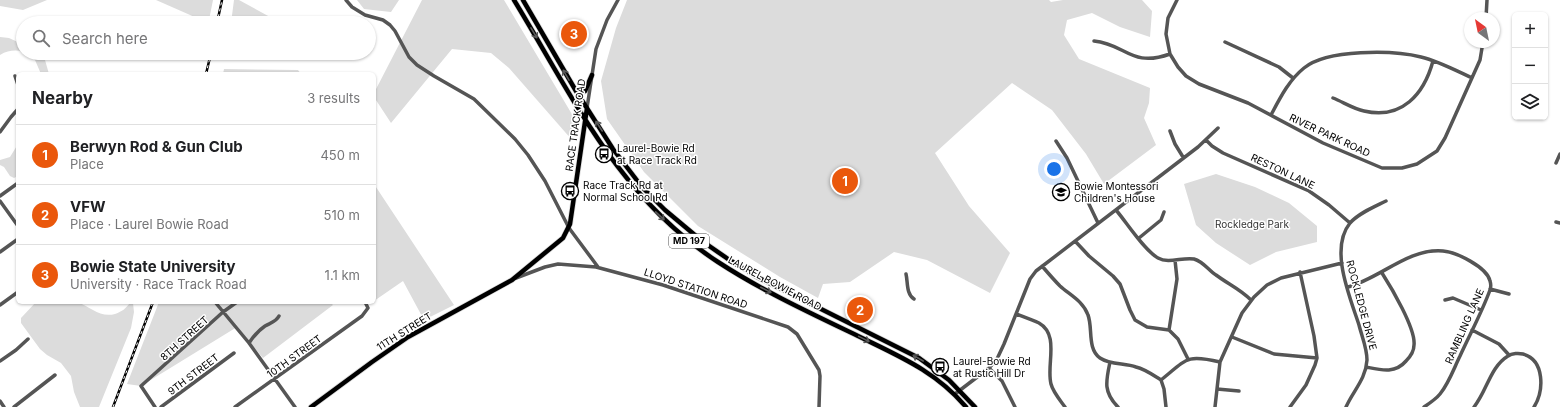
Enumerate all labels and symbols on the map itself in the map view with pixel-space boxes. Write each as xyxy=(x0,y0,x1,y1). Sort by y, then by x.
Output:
north arrow xyxy=(1464,12,1500,48)
pin: 3 xyxy=(561,19,587,49)
one-way arrow xyxy=(530,27,538,39)
one-way arrow xyxy=(562,69,570,81)
street label: RACE TRACK ROAD xyxy=(563,78,587,172)
street label: RIVER PARK ROAD xyxy=(1288,111,1372,159)
one-way arrow xyxy=(595,121,603,132)
place label: Laurel-Bowie Rd at Race Track Rd xyxy=(617,142,697,166)
bus stop icon: Laurel-Bowie Rd at Race Track Rd xyxy=(594,144,614,164)
street label: RESTON LANE xyxy=(1249,151,1317,191)
your location xyxy=(1044,159,1064,179)
pin: 1 xyxy=(832,166,858,196)
place label: Race Track Rd at Normal School Rd xyxy=(583,179,668,203)
place label: Bowie Montessori Children's House xyxy=(1074,180,1158,204)
bus stop icon: Race Track Rd at Normal School Rd xyxy=(560,181,580,201)
school or university icon: Bowie Montessori Children's House xyxy=(1051,182,1071,202)
one-way arrow xyxy=(655,211,665,221)
park label: Rockledge Park xyxy=(1215,218,1290,230)
road number: MD 197 xyxy=(669,234,709,248)
street label: LAUREL BOWIE ROAD xyxy=(726,253,824,313)
street label: ROCKLEDGE DRIVE xyxy=(1344,259,1380,351)
street label: LLOYD STATION ROAD xyxy=(643,266,749,310)
street label: RAMBLING LANE xyxy=(1442,286,1486,366)
one-way arrow xyxy=(760,287,772,294)
pin: 2 xyxy=(847,295,873,325)
street label: 11TH STREET xyxy=(374,309,434,353)
street label: 8TH STREET xyxy=(157,313,211,363)
street label: 10TH STREET xyxy=(264,332,324,380)
one-way arrow xyxy=(858,336,870,343)
street label: 9TH STREET xyxy=(165,351,221,397)
one-way arrow xyxy=(912,353,924,361)
place label: Laurel-Bowie Rd at Rustic Hill Dr xyxy=(953,355,1031,379)
bus stop icon: Laurel-Bowie Rd at Rustic Hill Dr xyxy=(930,357,950,377)

